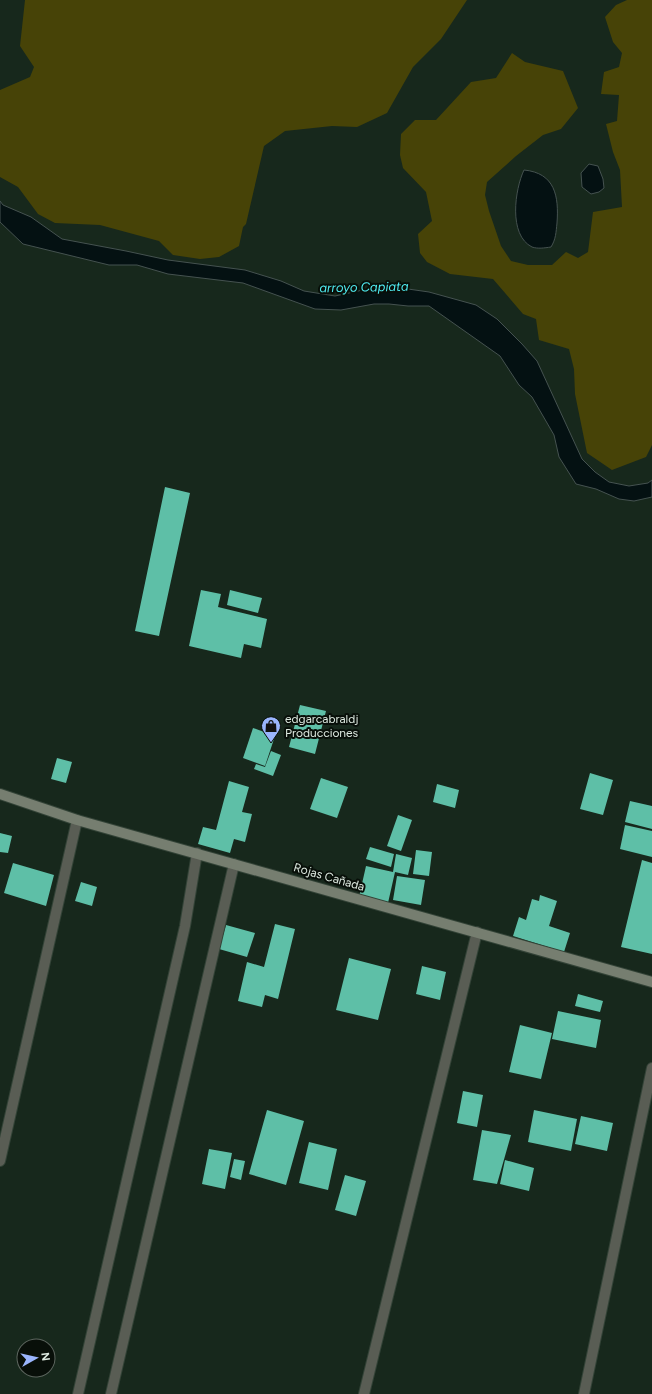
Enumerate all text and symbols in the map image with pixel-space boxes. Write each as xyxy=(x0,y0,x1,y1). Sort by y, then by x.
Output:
water label: arroyo Capiata xyxy=(319,279,409,295)
place label: edgarcabraldj Producciones xyxy=(285,712,359,740)
shop icon: edgarcabraldj Producciones xyxy=(260,715,282,743)
street label: Rojas Cañada xyxy=(292,860,366,894)
north arrow xyxy=(16,1338,56,1378)
text: N xyxy=(38,1352,52,1362)

